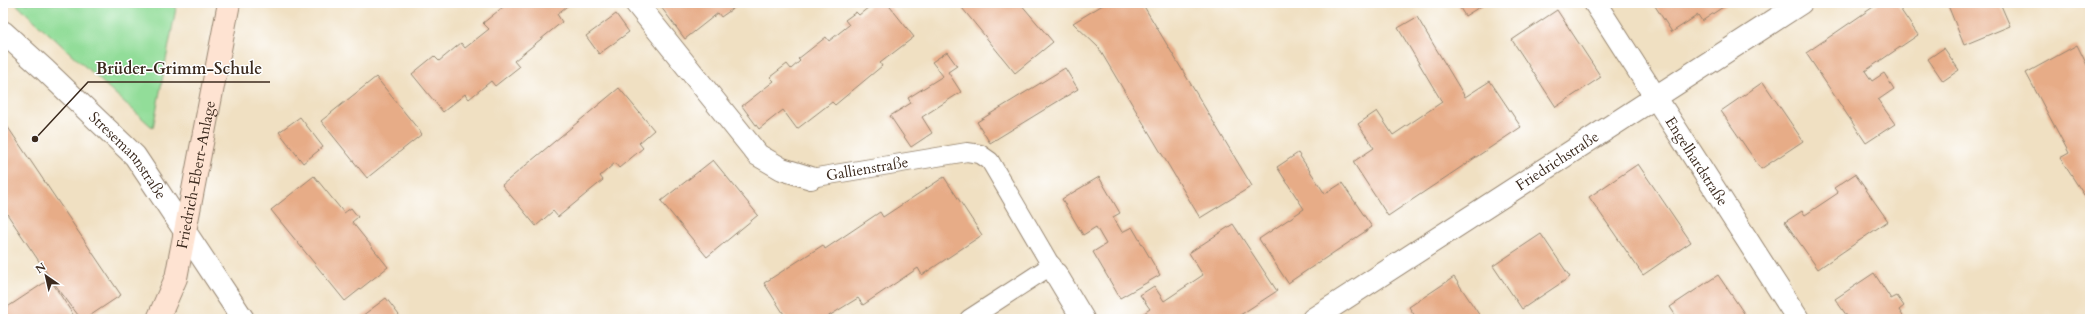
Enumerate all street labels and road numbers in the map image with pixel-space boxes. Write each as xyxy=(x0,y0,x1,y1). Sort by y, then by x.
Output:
street label: Friedrich-Ebert-Anlage xyxy=(172,99,220,250)
street label: Stresemannstraße xyxy=(85,107,171,203)
street label: Engelhardstraße xyxy=(1660,113,1733,210)
street label: Friedrichstraße xyxy=(1512,126,1603,195)
street label: Gallienstraße xyxy=(825,152,910,185)

